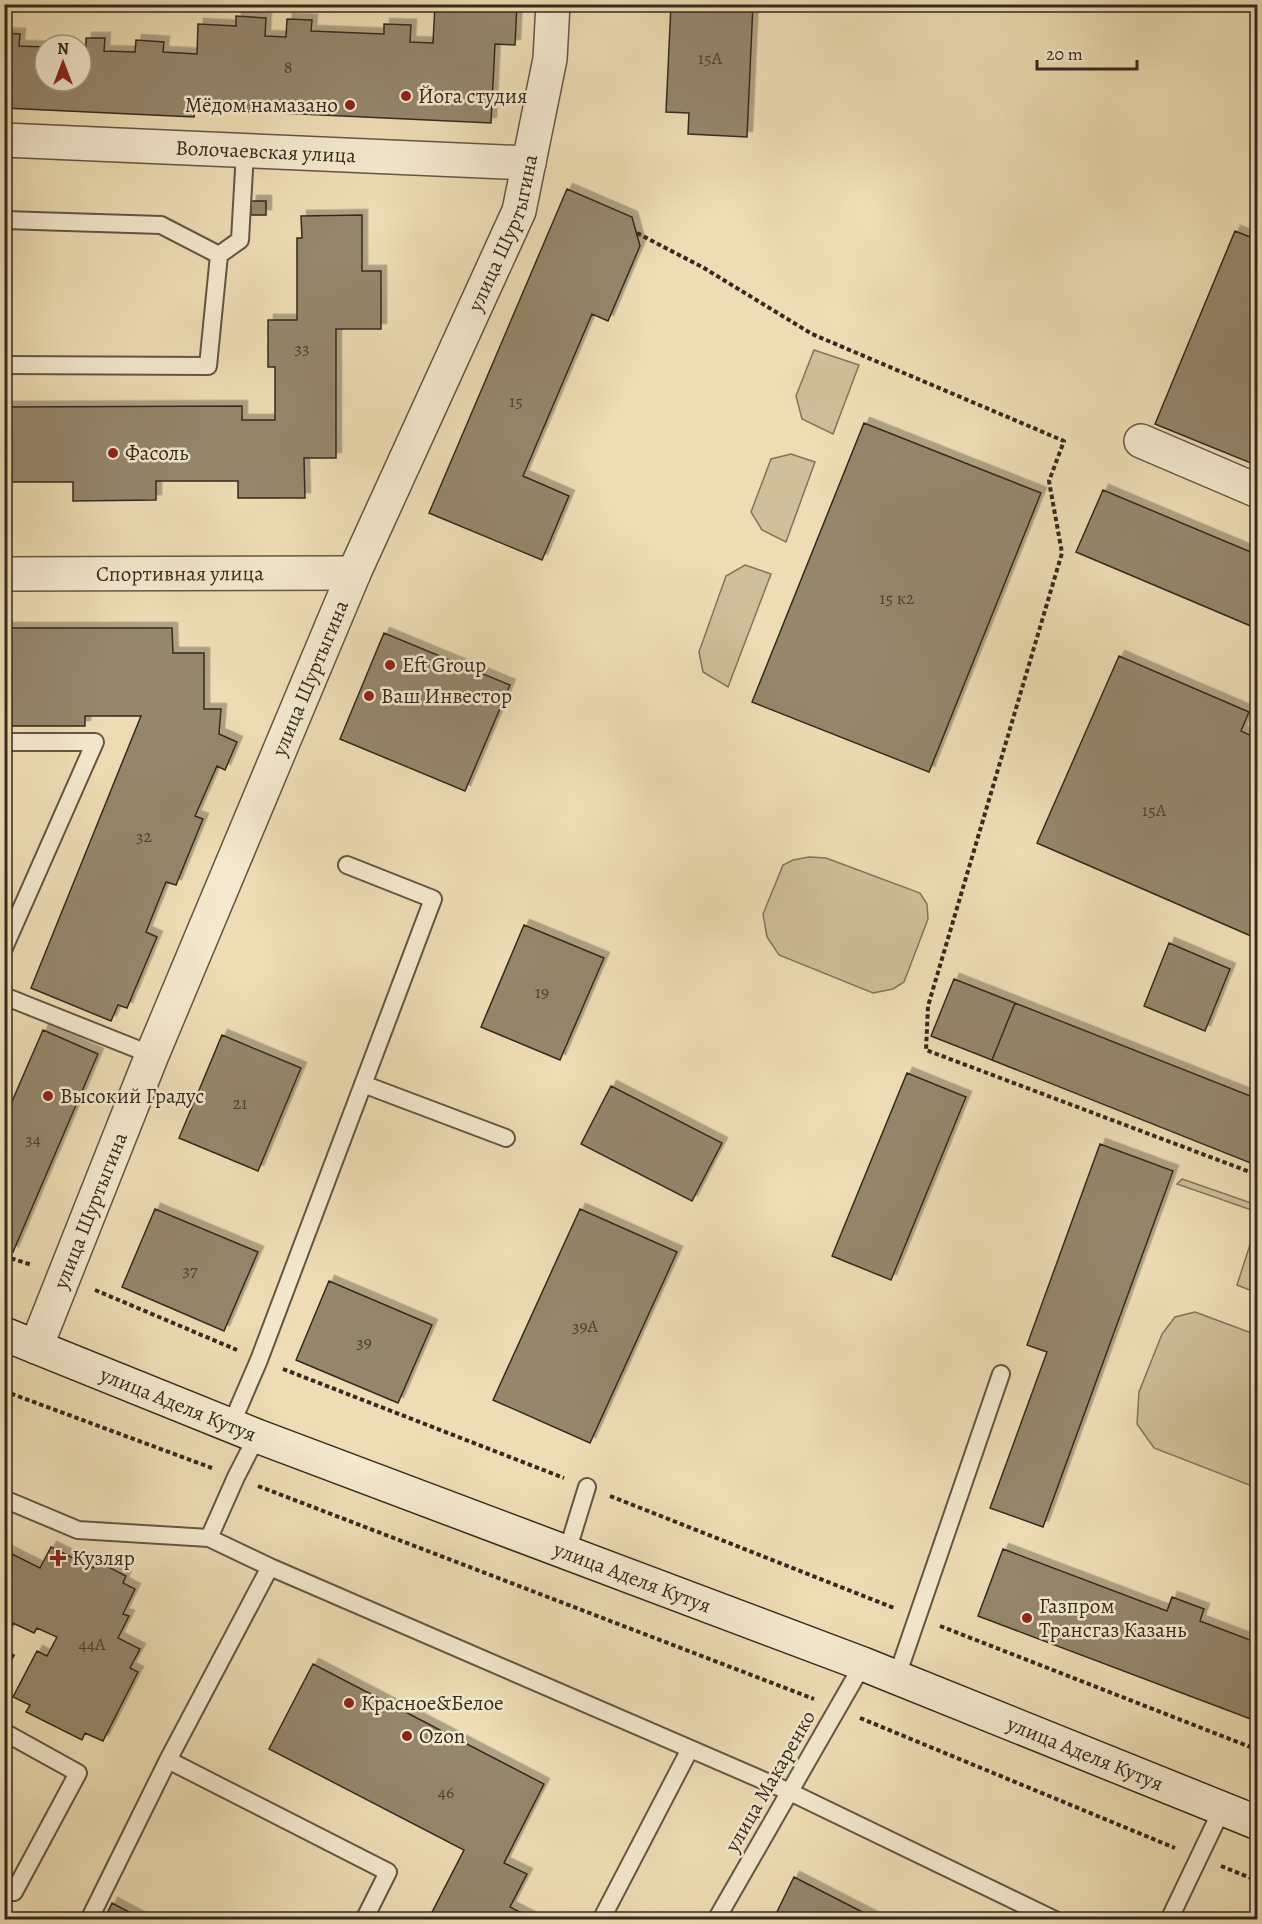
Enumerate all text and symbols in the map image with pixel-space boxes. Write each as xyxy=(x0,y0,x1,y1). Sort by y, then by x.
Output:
north arrow xyxy=(33,33,93,93)
scale bar xyxy=(1037,33,1138,71)
text: N xyxy=(57,38,69,60)
text: 20 m xyxy=(1046,42,1083,66)
house number: 15А xyxy=(698,46,723,70)
house number: 8 xyxy=(284,55,292,79)
place label: Йога студия xyxy=(418,82,527,110)
marker: Йога студия xyxy=(399,89,413,103)
place label: Мёдом намазано xyxy=(185,91,338,119)
marker: Мёдом намазано xyxy=(343,98,357,112)
street label: Волочаевская улица xyxy=(175,134,357,169)
street label: улица Шуртыгина xyxy=(461,151,544,317)
house number: 33 xyxy=(295,336,309,360)
house number: 15 xyxy=(509,389,523,413)
place label: Фасоль xyxy=(125,439,188,467)
marker: Фасоль xyxy=(106,446,120,460)
street label: Спортивная улица xyxy=(96,559,264,588)
house number: 15 к2 xyxy=(879,586,915,610)
street label: улица Шуртыгина xyxy=(265,596,355,761)
place label: Eft Group xyxy=(402,651,486,679)
marker: Eft Group xyxy=(383,658,397,672)
place label: Ваш Инвестор xyxy=(381,682,512,710)
marker: Ваш Инвестор xyxy=(362,689,376,703)
house number: 15А xyxy=(1142,798,1167,822)
house number: 32 xyxy=(136,824,152,848)
house number: 19 xyxy=(535,980,549,1004)
place label: Высокий Градус xyxy=(60,1082,204,1110)
marker: Высокий Градус xyxy=(41,1089,55,1103)
house number: 21 xyxy=(233,1091,247,1115)
house number: 34 xyxy=(25,1127,41,1151)
street label: улица Шуртыгина xyxy=(46,1128,134,1294)
house number: 37 xyxy=(182,1258,198,1282)
house number: 39А xyxy=(572,1314,599,1338)
house number: 39 xyxy=(356,1330,372,1354)
street label: улица Аделя Кутуя xyxy=(95,1360,261,1448)
street label: улица Аделя Кутуя xyxy=(549,1535,715,1620)
place label: Кузляр xyxy=(72,1544,135,1572)
marker: Кузляр xyxy=(49,1549,67,1567)
place label: Газпром Трансгаз Казань xyxy=(1039,1592,1186,1644)
marker: Газпром Трансгаз Казань xyxy=(1020,1611,1034,1625)
house number: 44А xyxy=(79,1632,106,1656)
place label: Красное&Белое xyxy=(361,1689,504,1717)
marker: Красное&Белое xyxy=(342,1696,356,1710)
street label: улица Макаренко xyxy=(718,1705,822,1858)
street label: улица Аделя Кутуя xyxy=(1002,1709,1168,1798)
place label: Ozon xyxy=(419,1722,465,1750)
marker: Ozon xyxy=(400,1729,414,1743)
house number: 46 xyxy=(438,1780,454,1804)

